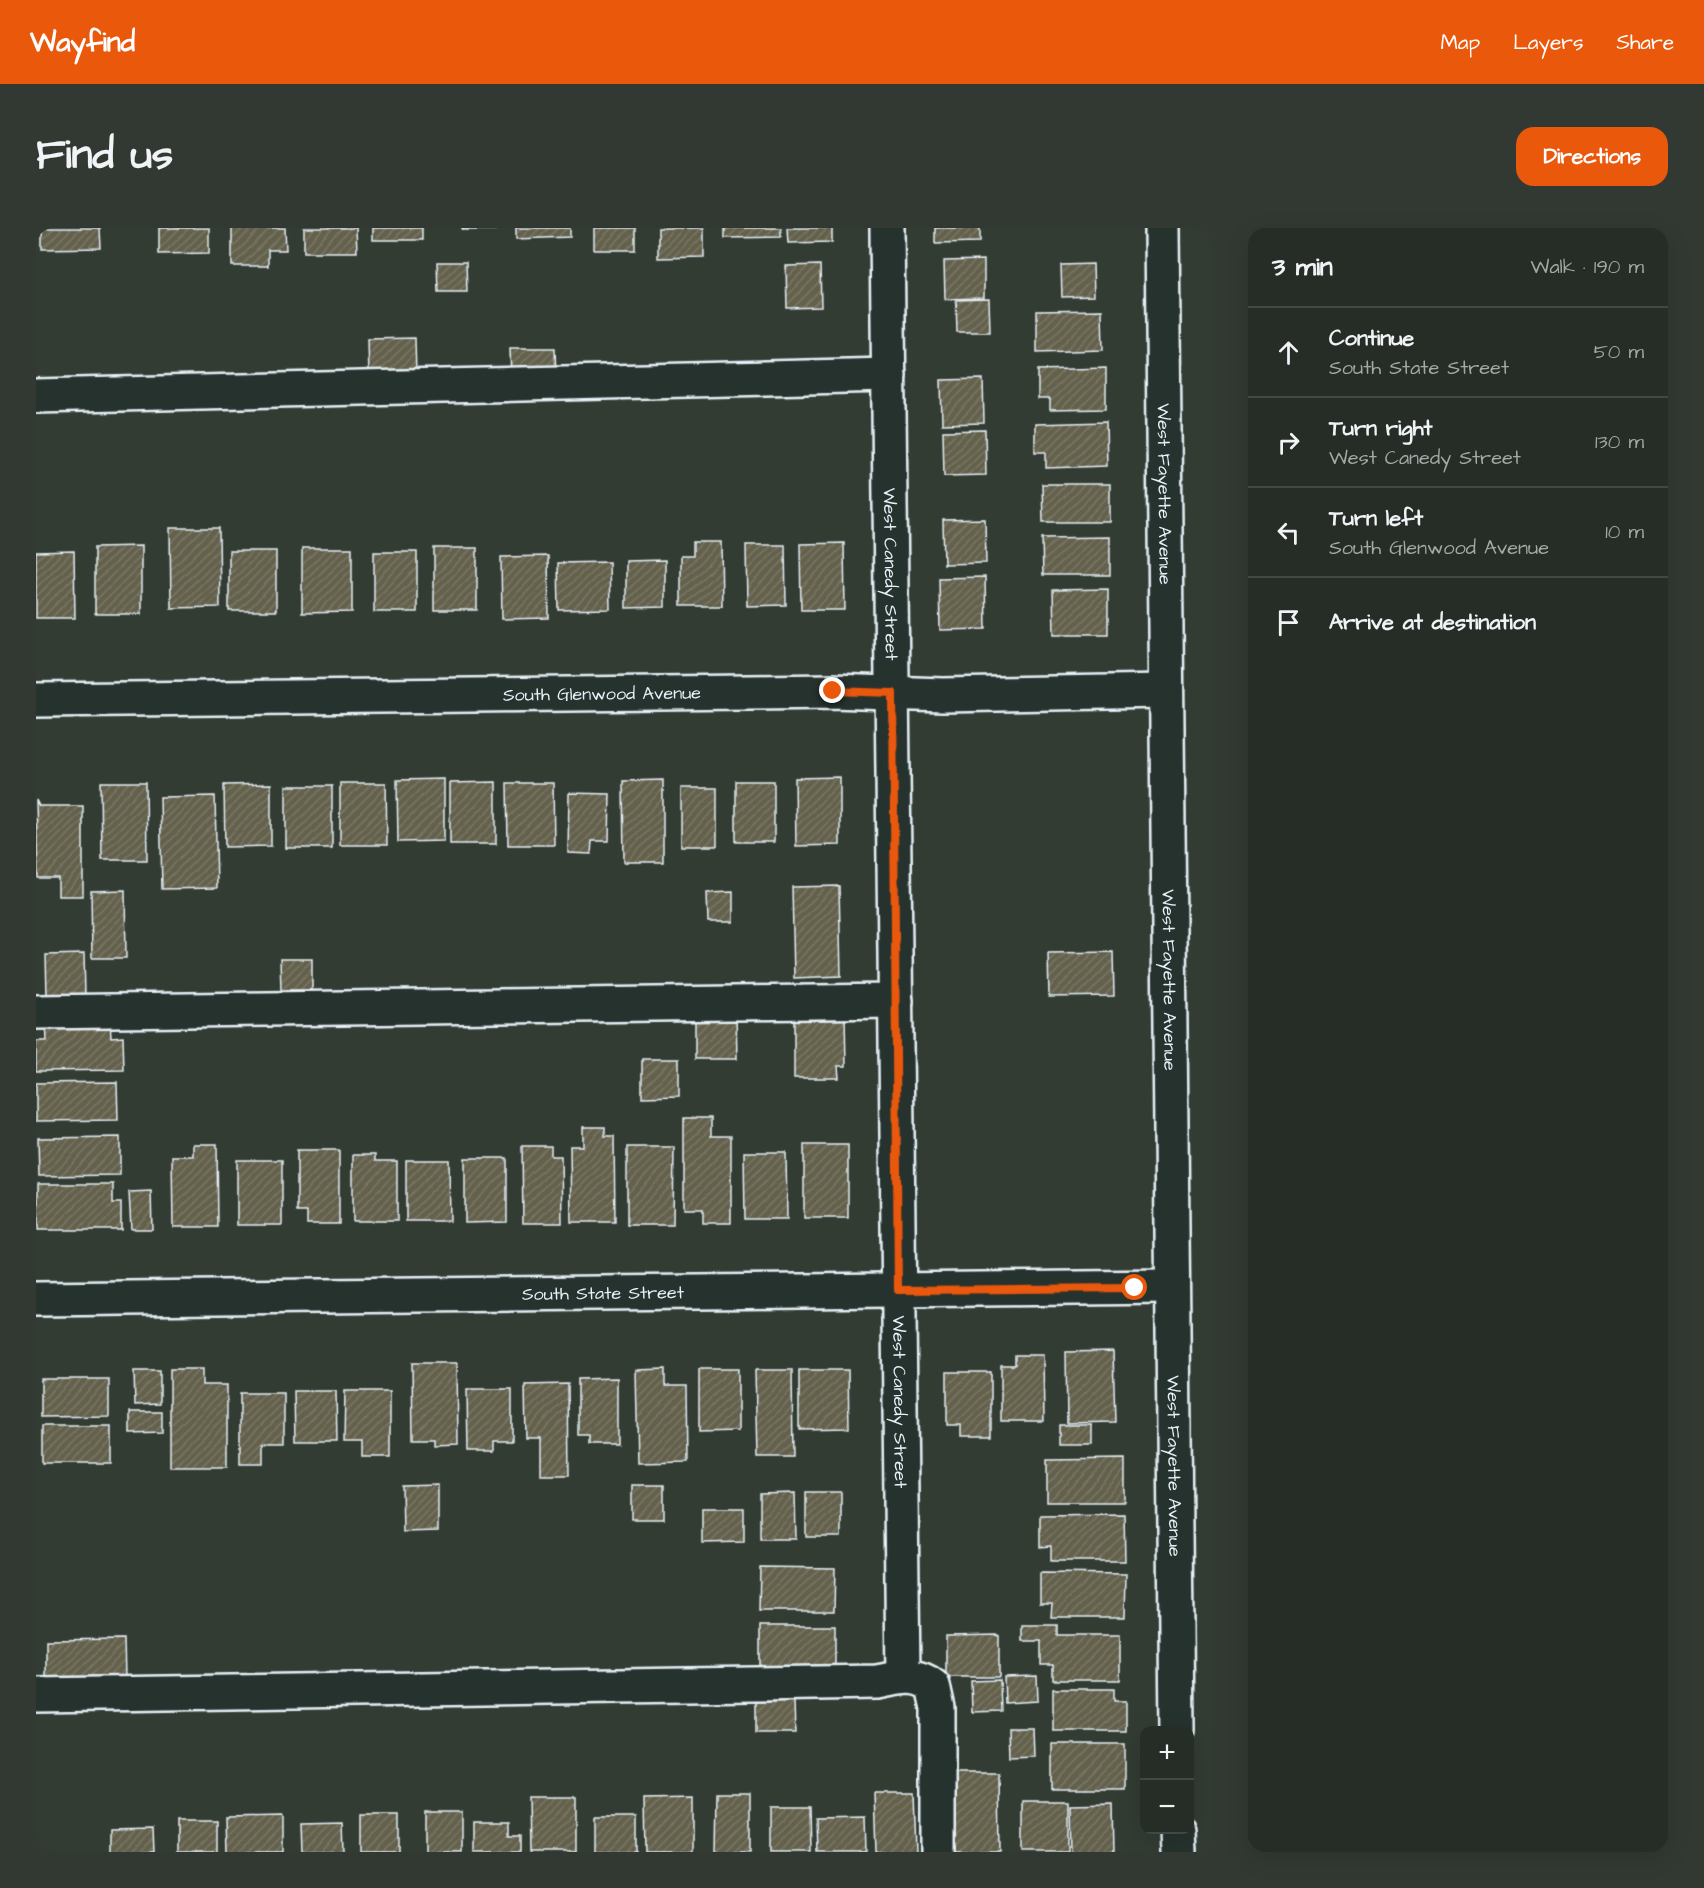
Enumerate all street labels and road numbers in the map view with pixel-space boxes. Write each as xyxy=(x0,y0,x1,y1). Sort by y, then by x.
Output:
street label: West Fayette Avenue xyxy=(1150,403,1178,585)
street label: West Canedy Street xyxy=(877,487,904,661)
street label: South Glenwood Avenue xyxy=(503,680,701,708)
street label: West Fayette Avenue xyxy=(1155,889,1182,1071)
street label: South State Street xyxy=(522,1280,685,1307)
street label: West Canedy Street xyxy=(886,1315,913,1489)
street label: West Fayette Avenue xyxy=(1160,1375,1187,1557)

